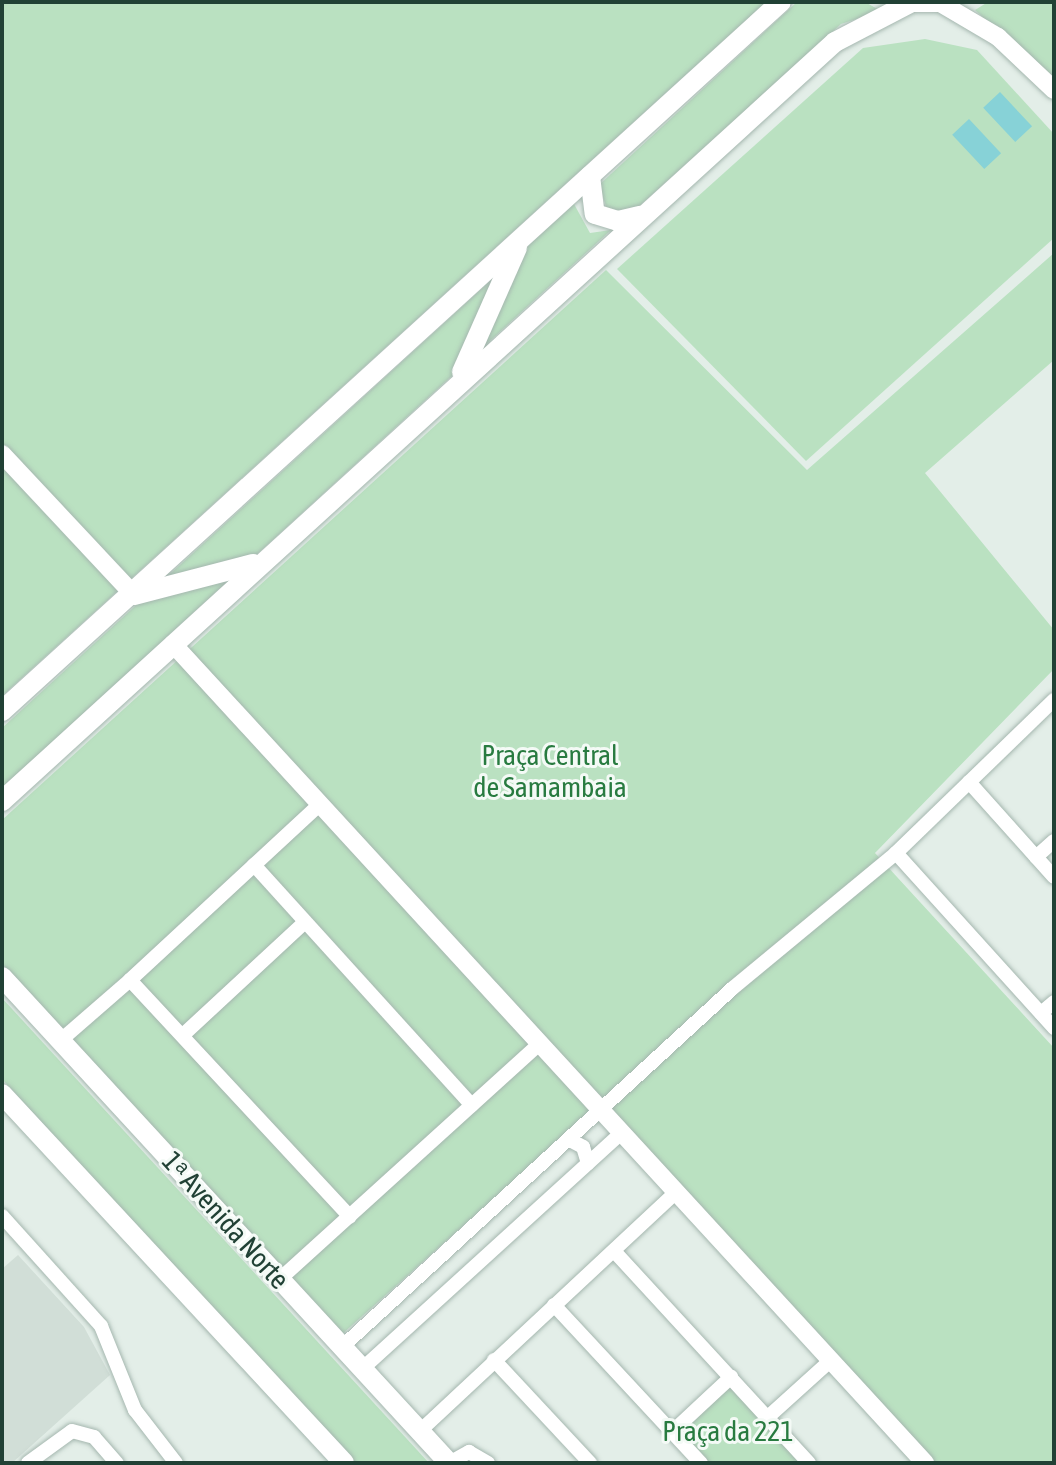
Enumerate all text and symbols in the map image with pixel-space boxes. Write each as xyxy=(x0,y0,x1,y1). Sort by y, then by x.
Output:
park label: Praça Central de Samambaia xyxy=(473,738,627,804)
street label: 1ᵃ Avenida Norte xyxy=(155,1144,297,1296)
park label: Praça da 221 xyxy=(662,1414,794,1448)

